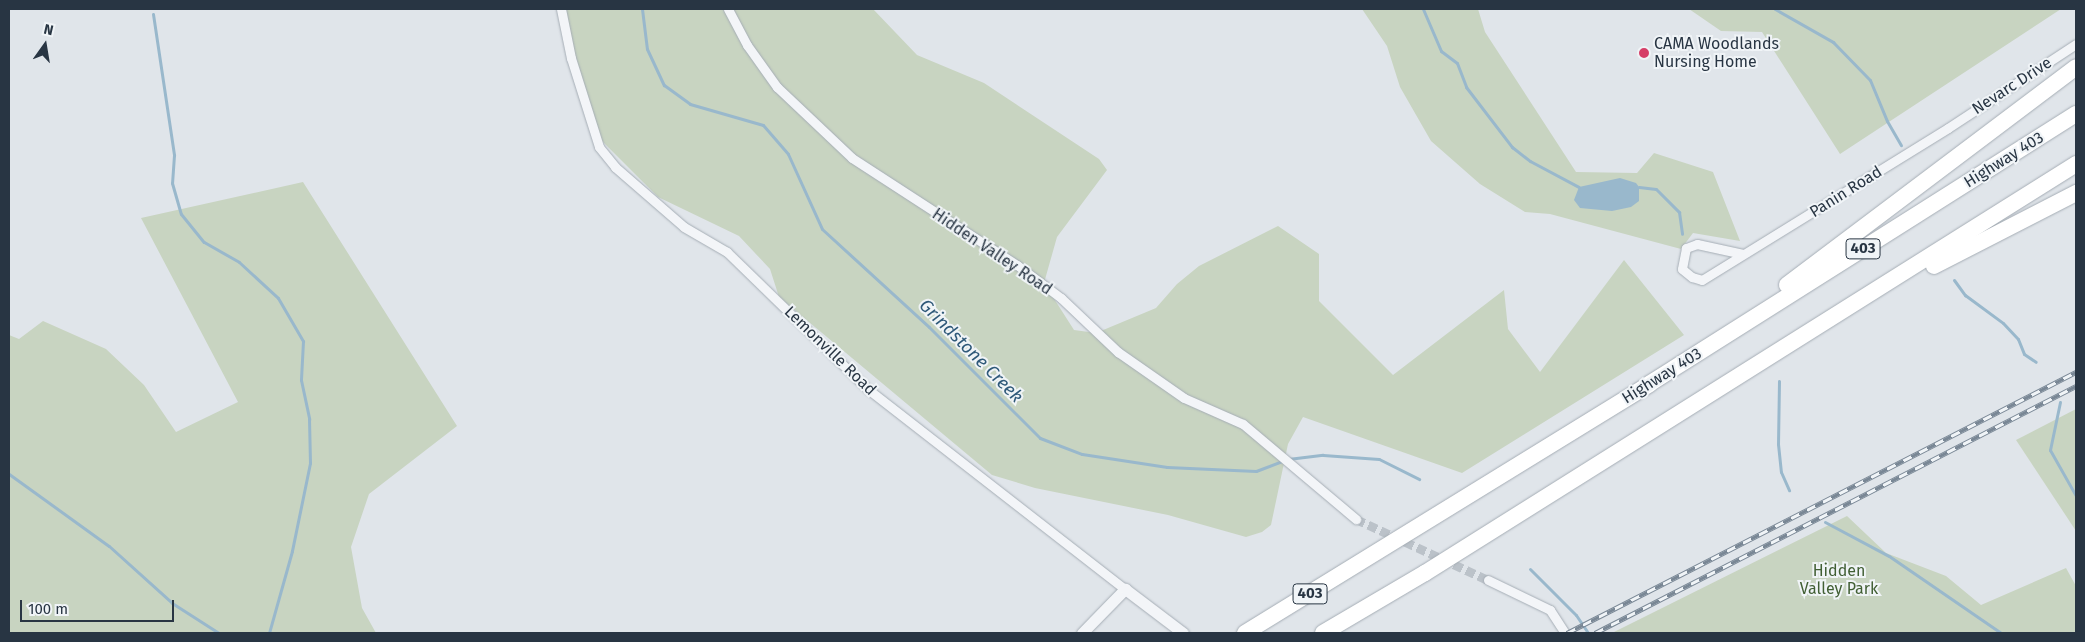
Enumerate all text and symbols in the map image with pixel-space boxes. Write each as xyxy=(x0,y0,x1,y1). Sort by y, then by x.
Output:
north arrow xyxy=(20,20,70,70)
text: N xyxy=(42,21,55,39)
place label: CAMA Woodlands Nursing Home xyxy=(1654,34,1779,72)
marker: CAMA Woodlands Nursing Home xyxy=(1638,47,1650,59)
street label: Nevarc Drive xyxy=(1969,53,2055,119)
street label: Highway 403 xyxy=(1961,128,2047,192)
street label: Panin Road xyxy=(1806,162,1886,222)
street label: Hidden Valley Road xyxy=(928,205,1056,299)
road number: 403 xyxy=(1846,236,1880,262)
water label: Grindstone Creek xyxy=(915,295,1027,407)
street label: Lemonville Road xyxy=(780,302,880,400)
street label: Highway 403 xyxy=(1619,344,1705,408)
park label: Hidden Valley Park xyxy=(1800,561,1878,599)
road number: 403 xyxy=(1292,582,1328,606)
scale bar xyxy=(22,590,176,622)
text: 100 m xyxy=(28,600,68,618)

